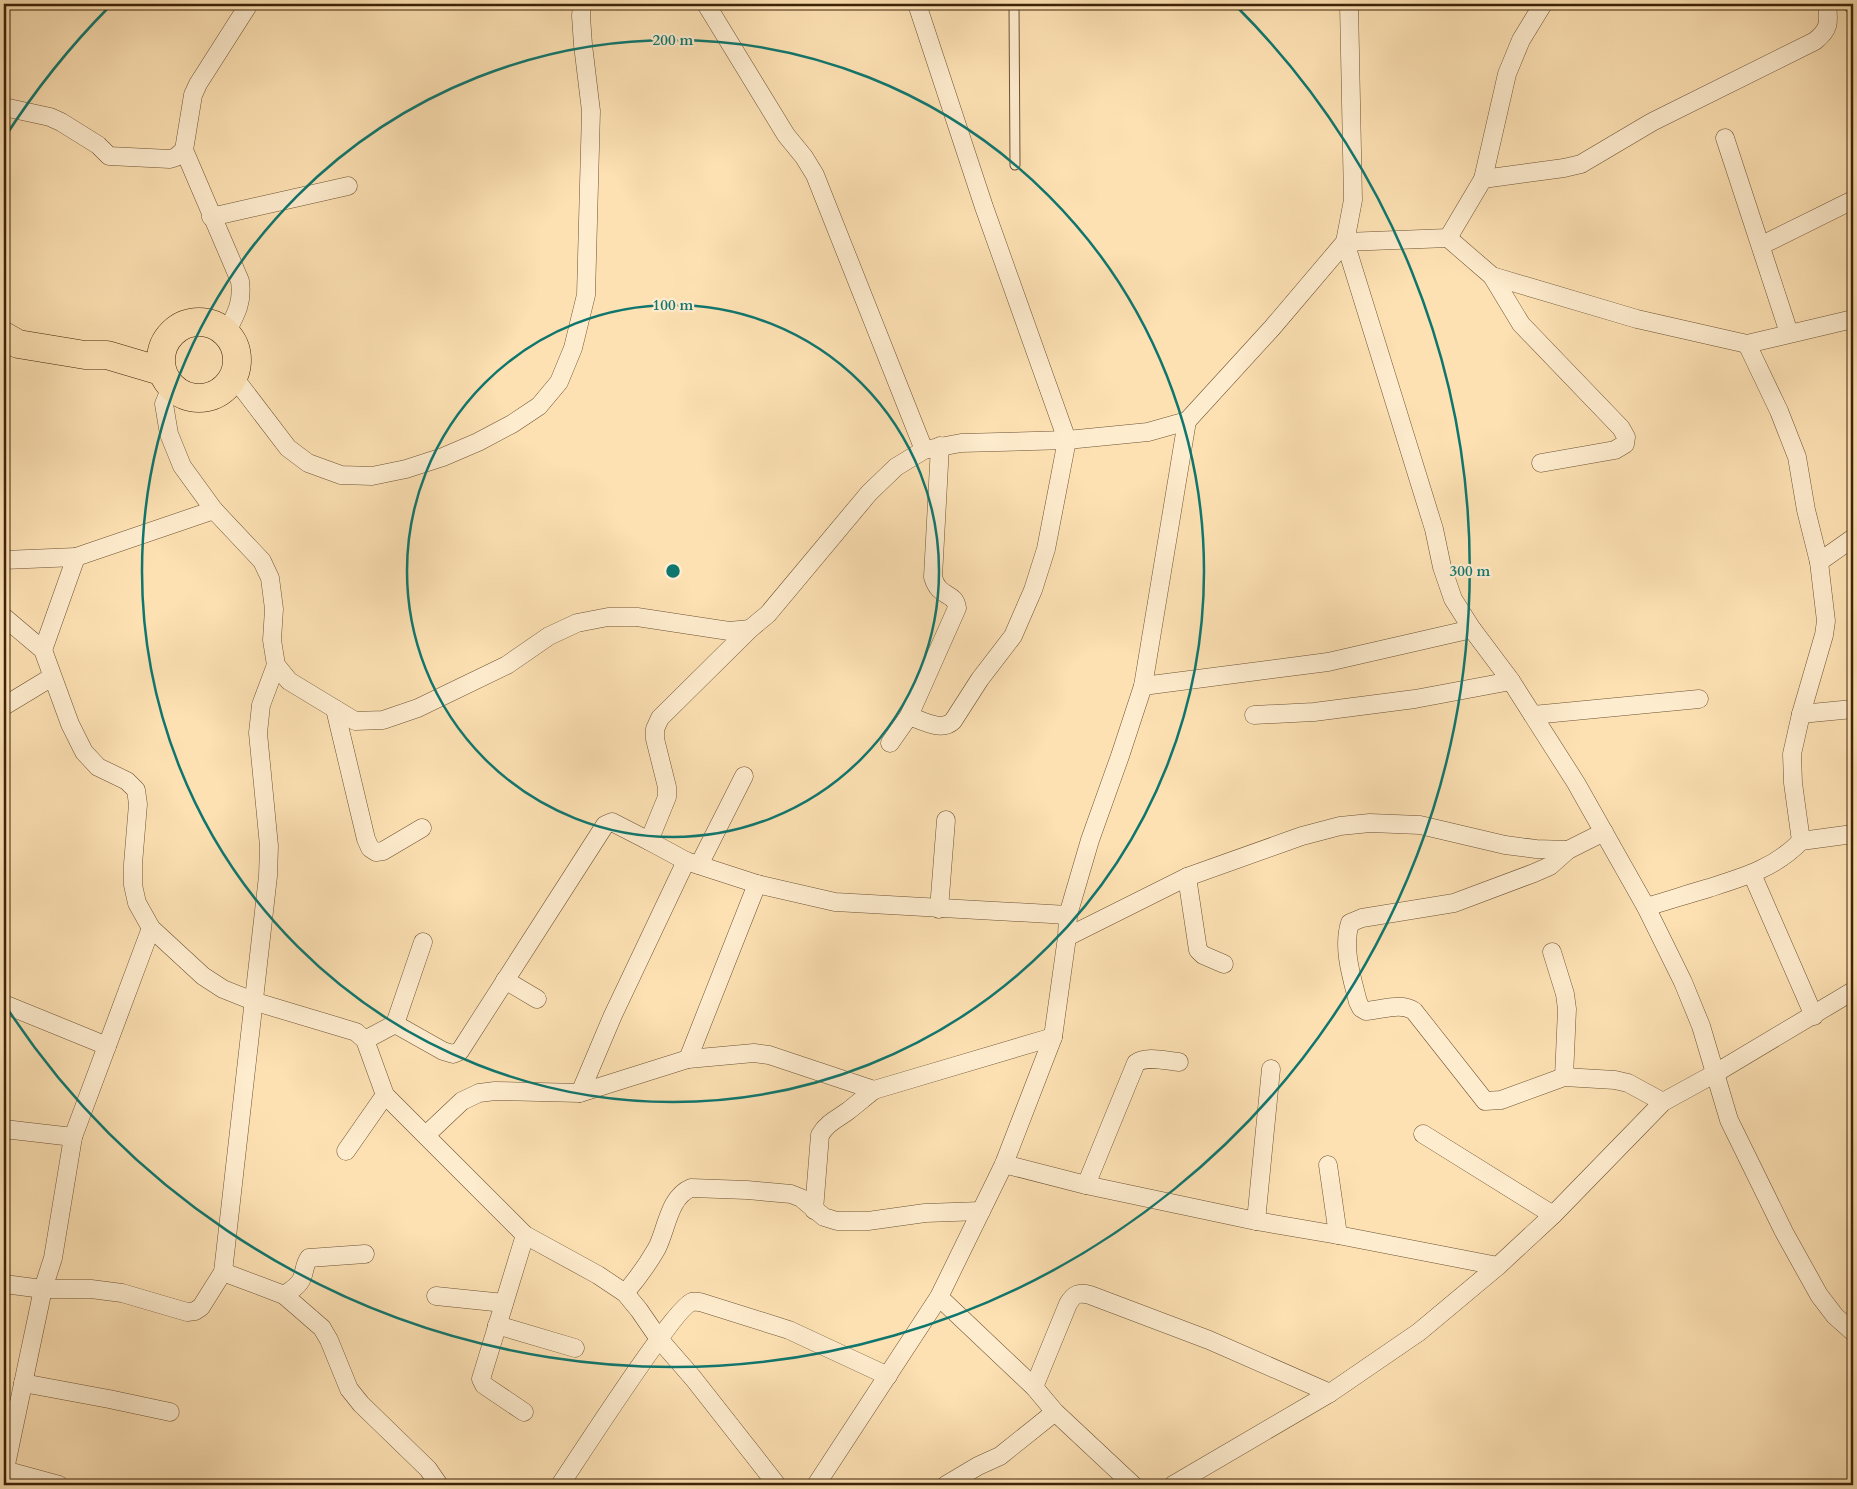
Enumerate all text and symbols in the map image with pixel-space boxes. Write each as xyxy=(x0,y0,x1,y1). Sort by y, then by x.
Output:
text: 200 m xyxy=(653,30,694,50)
text: 100 m xyxy=(653,295,694,315)
text: 300 m xyxy=(1450,561,1491,581)
centre of rings xyxy=(664,562,682,580)

